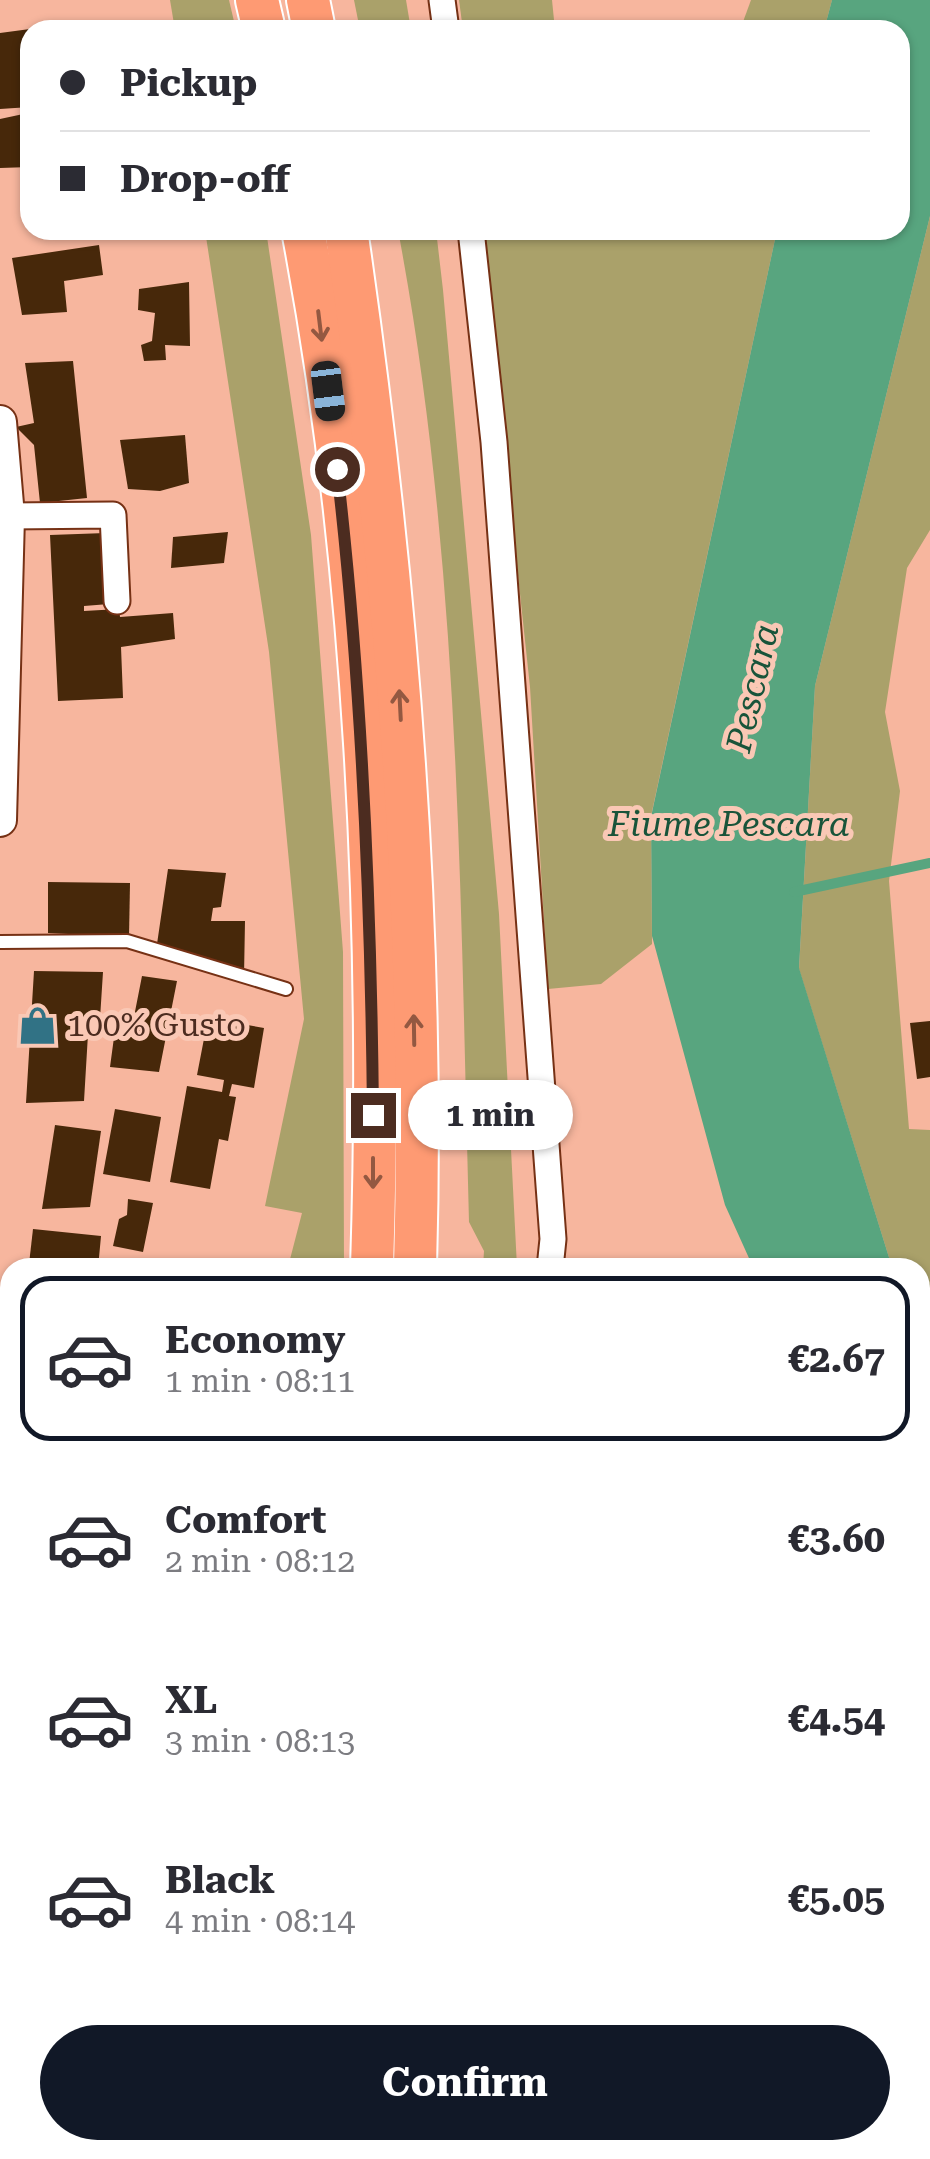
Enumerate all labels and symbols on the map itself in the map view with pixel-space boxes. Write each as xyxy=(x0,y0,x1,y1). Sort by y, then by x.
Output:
one-way arrow xyxy=(311,309,330,342)
car xyxy=(309,359,347,423)
route start xyxy=(315,447,360,492)
water label: Pescara xyxy=(718,620,788,757)
one-way arrow xyxy=(390,689,409,722)
water label: Fiume Pescara xyxy=(607,804,850,845)
shop icon: 100% Gusto xyxy=(16,1004,58,1046)
place label: 100% Gusto xyxy=(67,1006,246,1044)
one-way arrow xyxy=(404,1014,424,1046)
callout: 1 min xyxy=(408,1080,573,1150)
route end xyxy=(351,1093,396,1138)
one-way arrow xyxy=(364,1156,382,1189)

